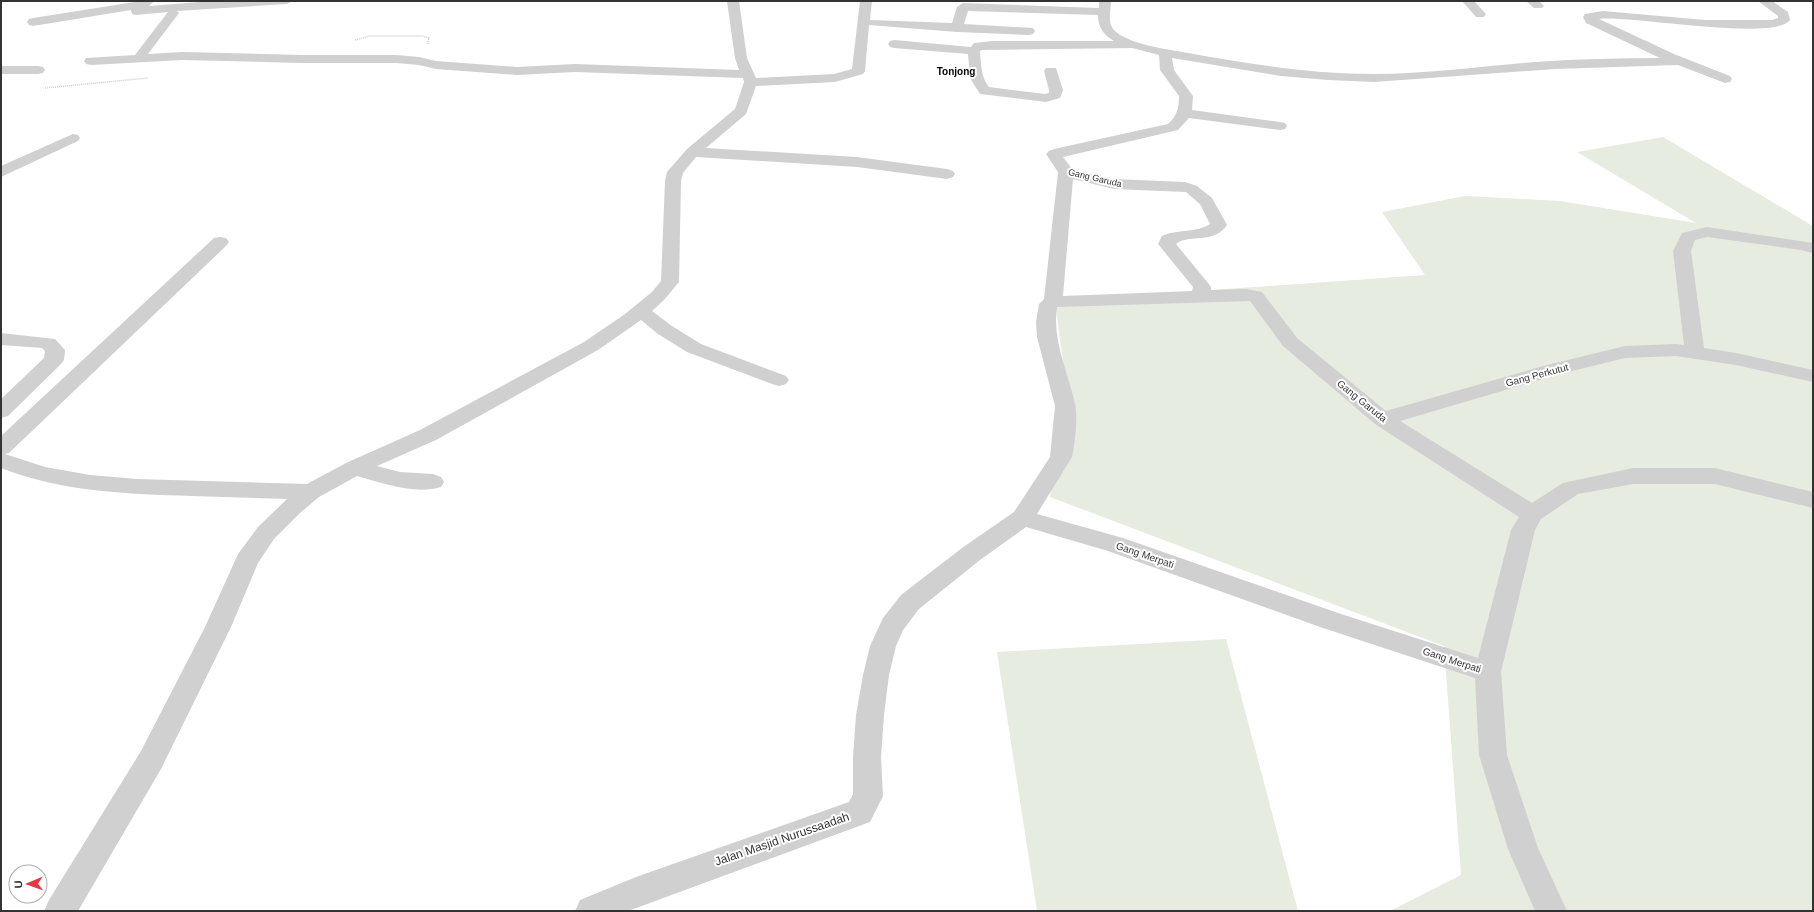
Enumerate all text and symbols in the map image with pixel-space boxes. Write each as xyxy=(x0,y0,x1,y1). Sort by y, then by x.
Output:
district label: Tonjong xyxy=(937,66,975,77)
street label: Gang Garuda xyxy=(1067,167,1123,189)
street label: Gang Perkutut xyxy=(1504,361,1570,389)
street label: Gang Garuda xyxy=(1335,378,1389,425)
street label: Gang Merpati xyxy=(1115,540,1175,570)
street label: Gang Merpati xyxy=(1421,645,1483,675)
street label: Jalan Masjid Nurussaadah xyxy=(713,809,851,869)
north arrow xyxy=(8,864,48,904)
text: U xyxy=(12,880,24,889)

